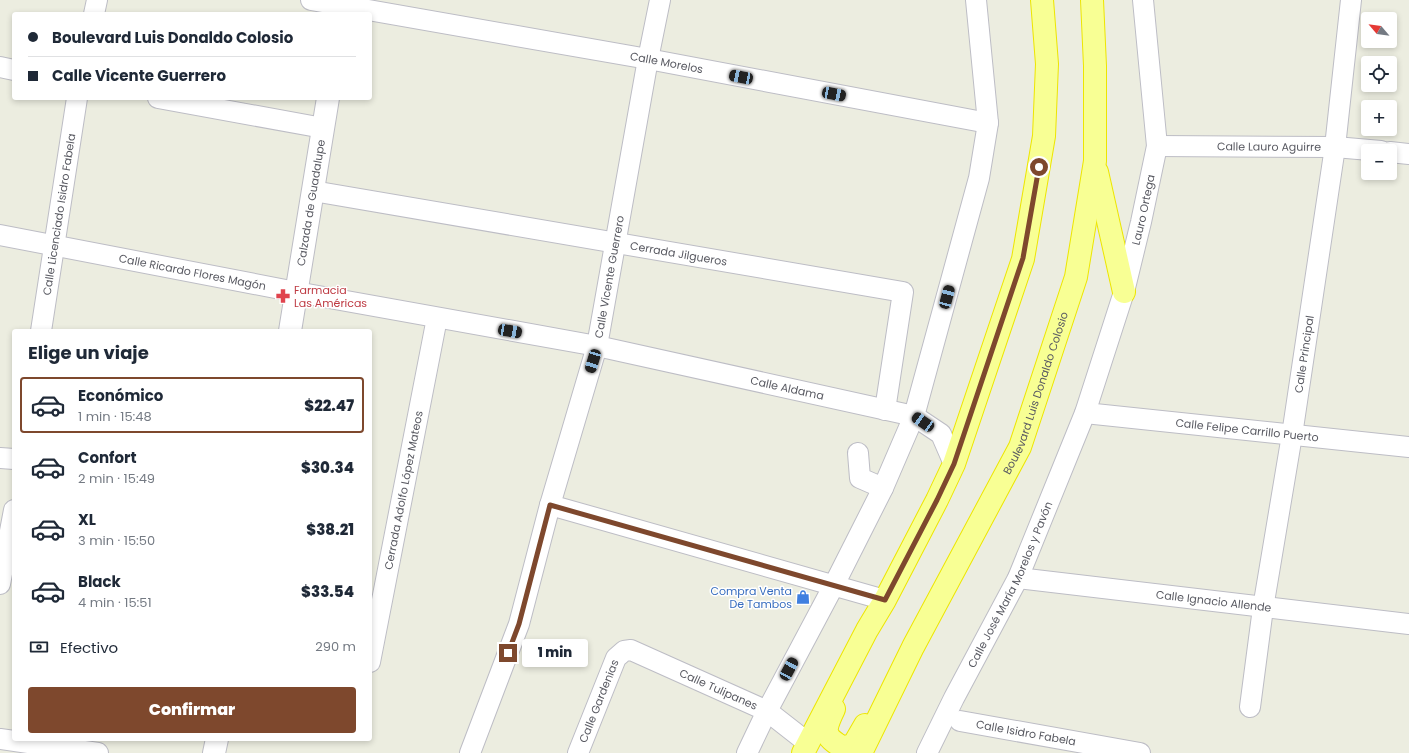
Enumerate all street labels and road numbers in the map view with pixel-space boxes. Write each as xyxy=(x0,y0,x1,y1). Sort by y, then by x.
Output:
street label: Calle Morelos xyxy=(629,48,705,77)
street label: Calle Licenciado Isidro Fabela xyxy=(39,132,79,296)
street label: Calzada de Guadalupe xyxy=(293,138,329,267)
street label: Calle Lauro Aguirre xyxy=(1217,138,1321,155)
street label: Lauro Ortega xyxy=(1128,173,1159,247)
street label: Calle Vicente Guerrero xyxy=(591,214,628,339)
street label: Cerrada Jilgueros xyxy=(629,237,729,270)
street label: Calle Ricardo Flores Magón xyxy=(117,250,267,294)
street label: Boulevard Luis Donaldo Colosio xyxy=(999,310,1072,477)
street label: Calle Principal xyxy=(1290,314,1318,394)
street label: Calle Aldama xyxy=(749,372,825,404)
street label: Cerrada Adolfo López Mateos xyxy=(380,409,427,571)
street label: Calle Felipe Carrillo Puerto xyxy=(1175,415,1319,445)
street label: Calle José María Morelos y Pavón xyxy=(964,499,1056,671)
street label: Calle Ignacio Allende xyxy=(1155,586,1272,616)
street label: Calle Gardenias xyxy=(575,657,623,745)
street label: Calle Tulipanes xyxy=(677,665,760,714)
street label: Calle Isidro Fabela xyxy=(975,716,1077,749)

